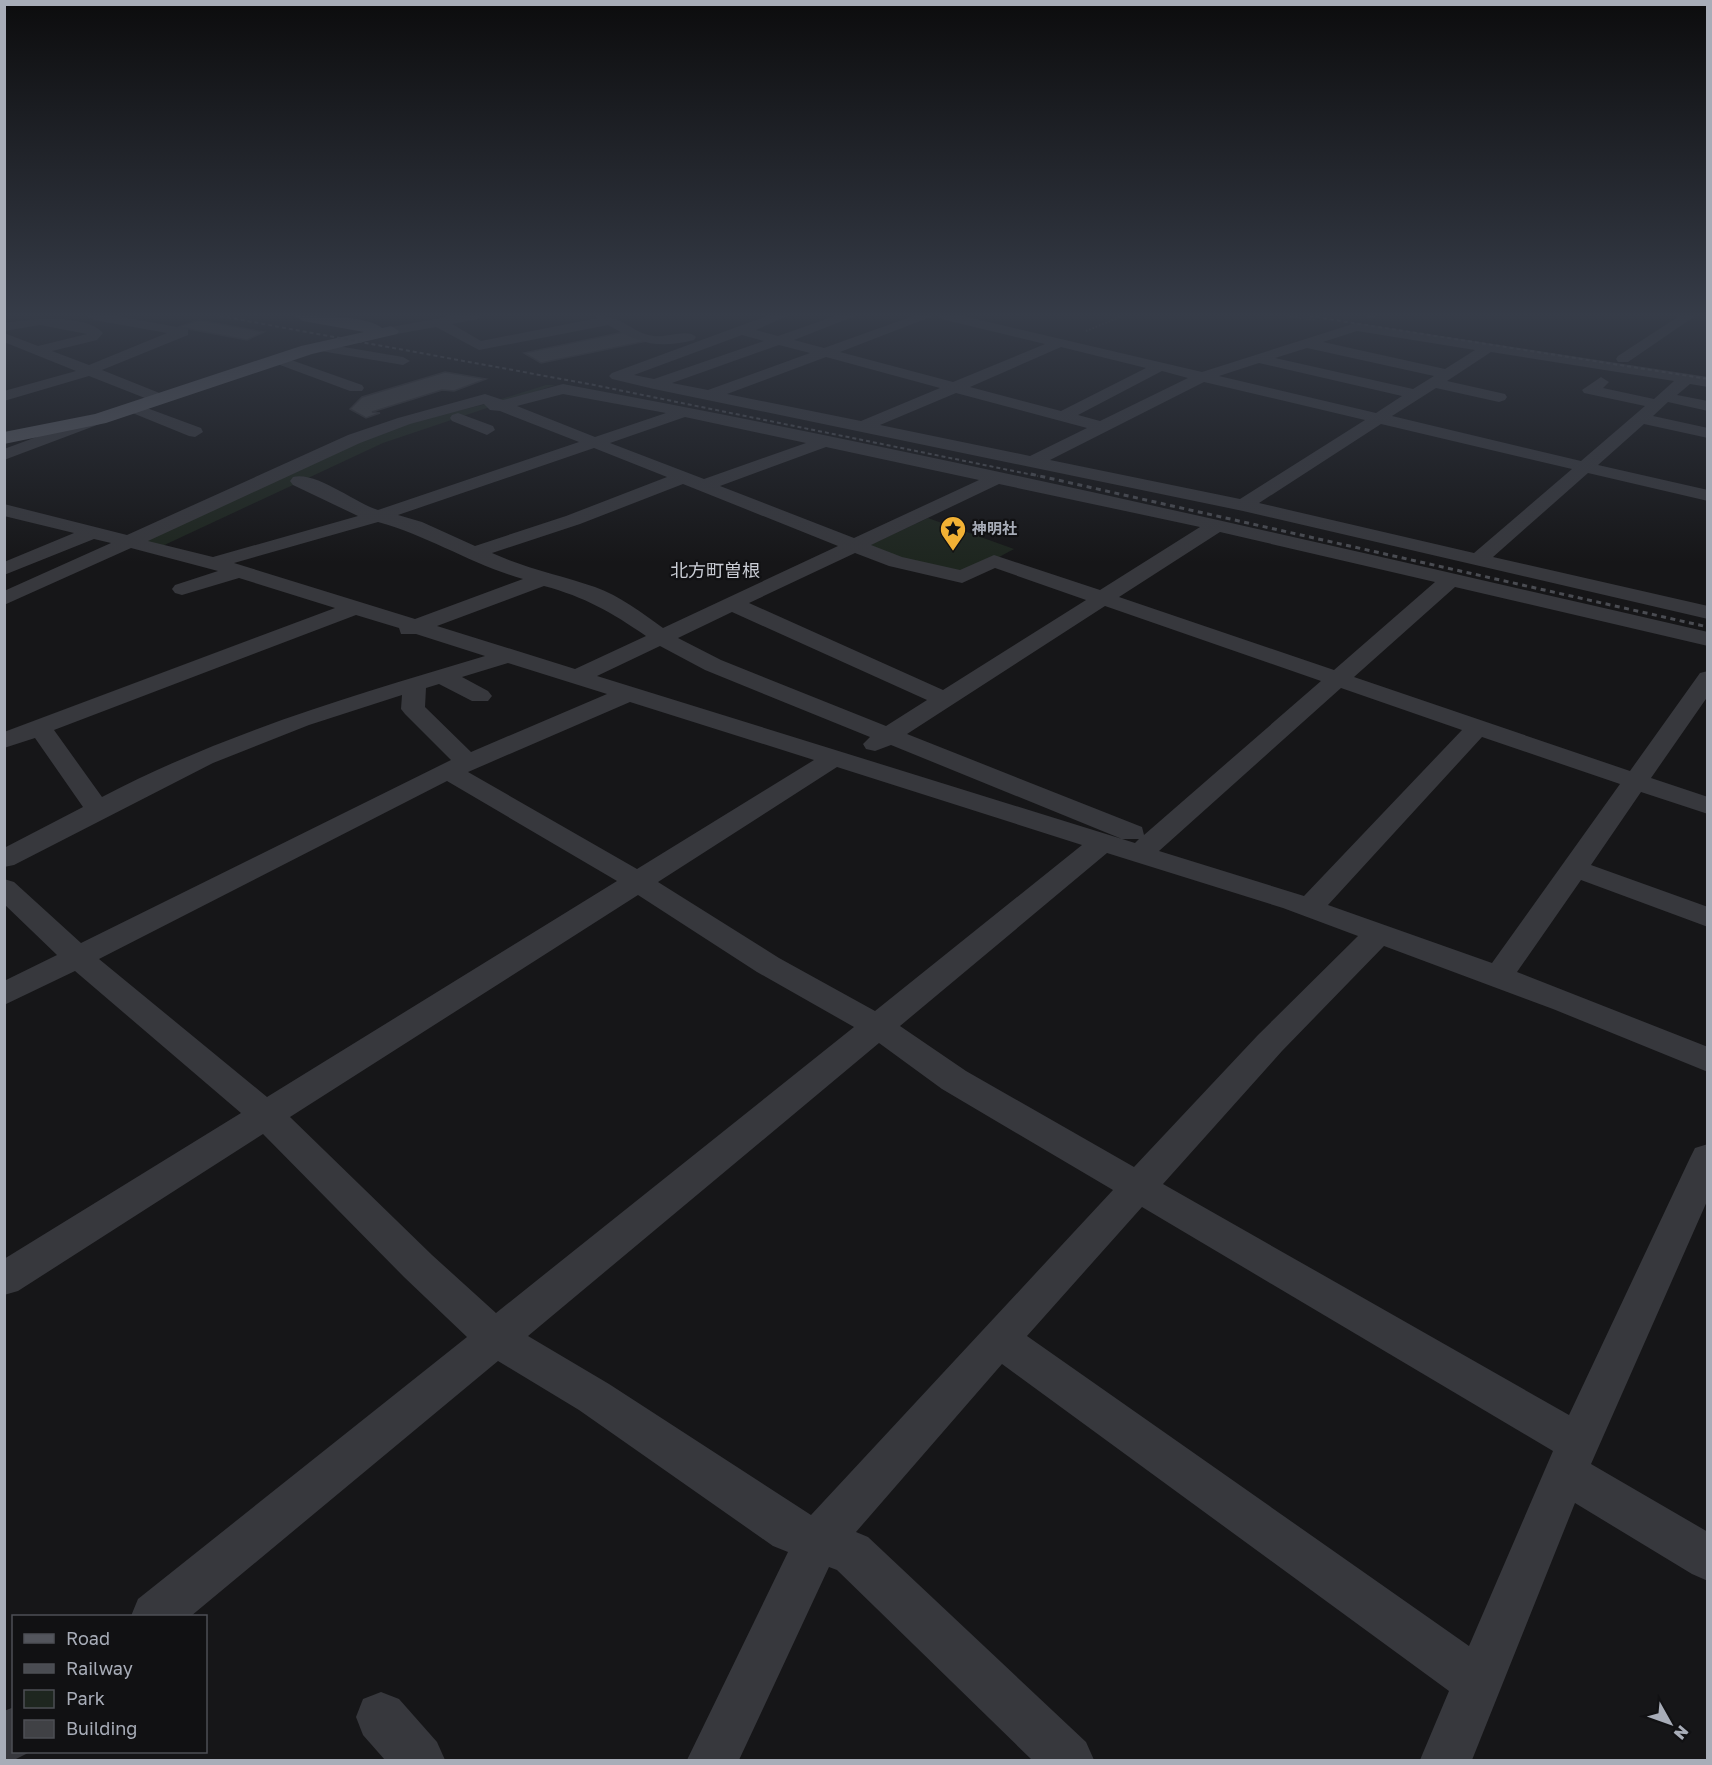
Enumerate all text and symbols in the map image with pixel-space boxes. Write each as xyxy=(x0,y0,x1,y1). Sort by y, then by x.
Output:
place icon: 神明社 xyxy=(938,514,968,552)
place label: 神明社 xyxy=(971,519,1017,537)
district label: 北方町曽根 xyxy=(670,559,760,581)
legend xyxy=(12,1615,207,1753)
text: Road xyxy=(66,1627,110,1649)
text: Railway xyxy=(66,1657,133,1679)
text: Park xyxy=(66,1687,105,1709)
north arrow xyxy=(1640,1693,1700,1753)
text: Building xyxy=(66,1717,137,1739)
text: N xyxy=(1670,1722,1693,1744)

